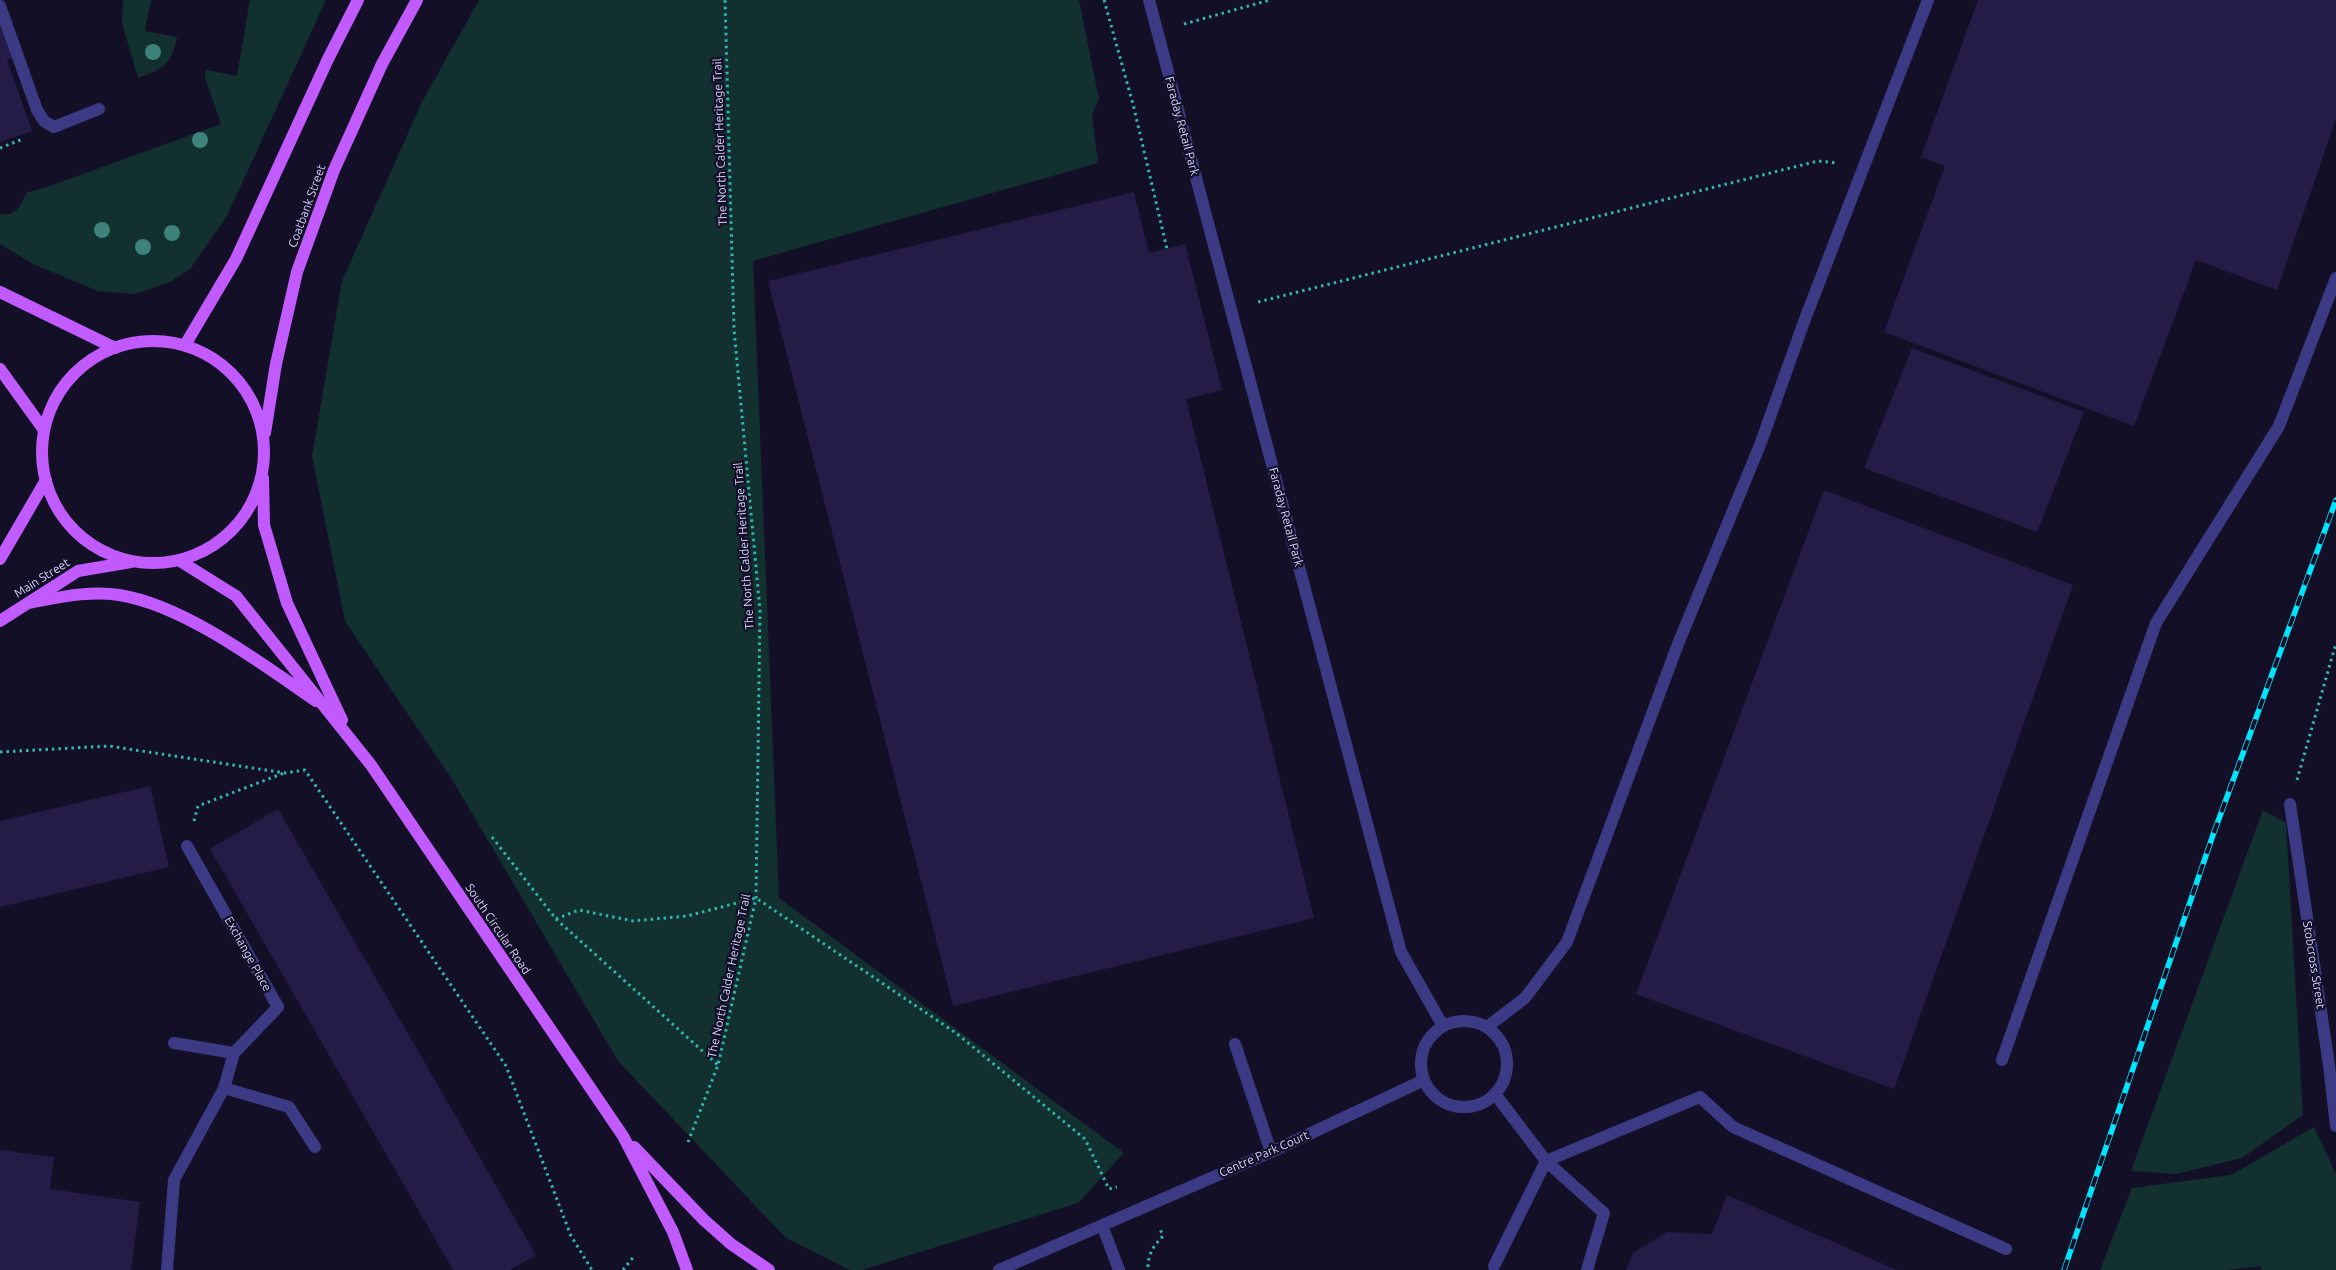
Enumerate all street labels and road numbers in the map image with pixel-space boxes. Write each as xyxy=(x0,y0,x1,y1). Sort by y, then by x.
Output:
street label: The North Calder Heritage Trail xyxy=(710,58,730,226)
street label: Faraday Retail Park xyxy=(1162,75,1202,177)
street label: Coatbank Street xyxy=(285,162,329,250)
street label: The North Calder Heritage Trail xyxy=(731,462,757,630)
street label: Faraday Retail Park xyxy=(1266,466,1306,568)
street label: Main Street xyxy=(12,555,72,601)
street label: South Circular Road xyxy=(462,881,534,977)
street label: The North Calder Heritage Trail xyxy=(705,893,753,1059)
street label: Exchange Place xyxy=(222,914,274,994)
street label: Stobcross Street xyxy=(2300,920,2328,1010)
street label: Centre Park Court xyxy=(1217,1128,1311,1180)

